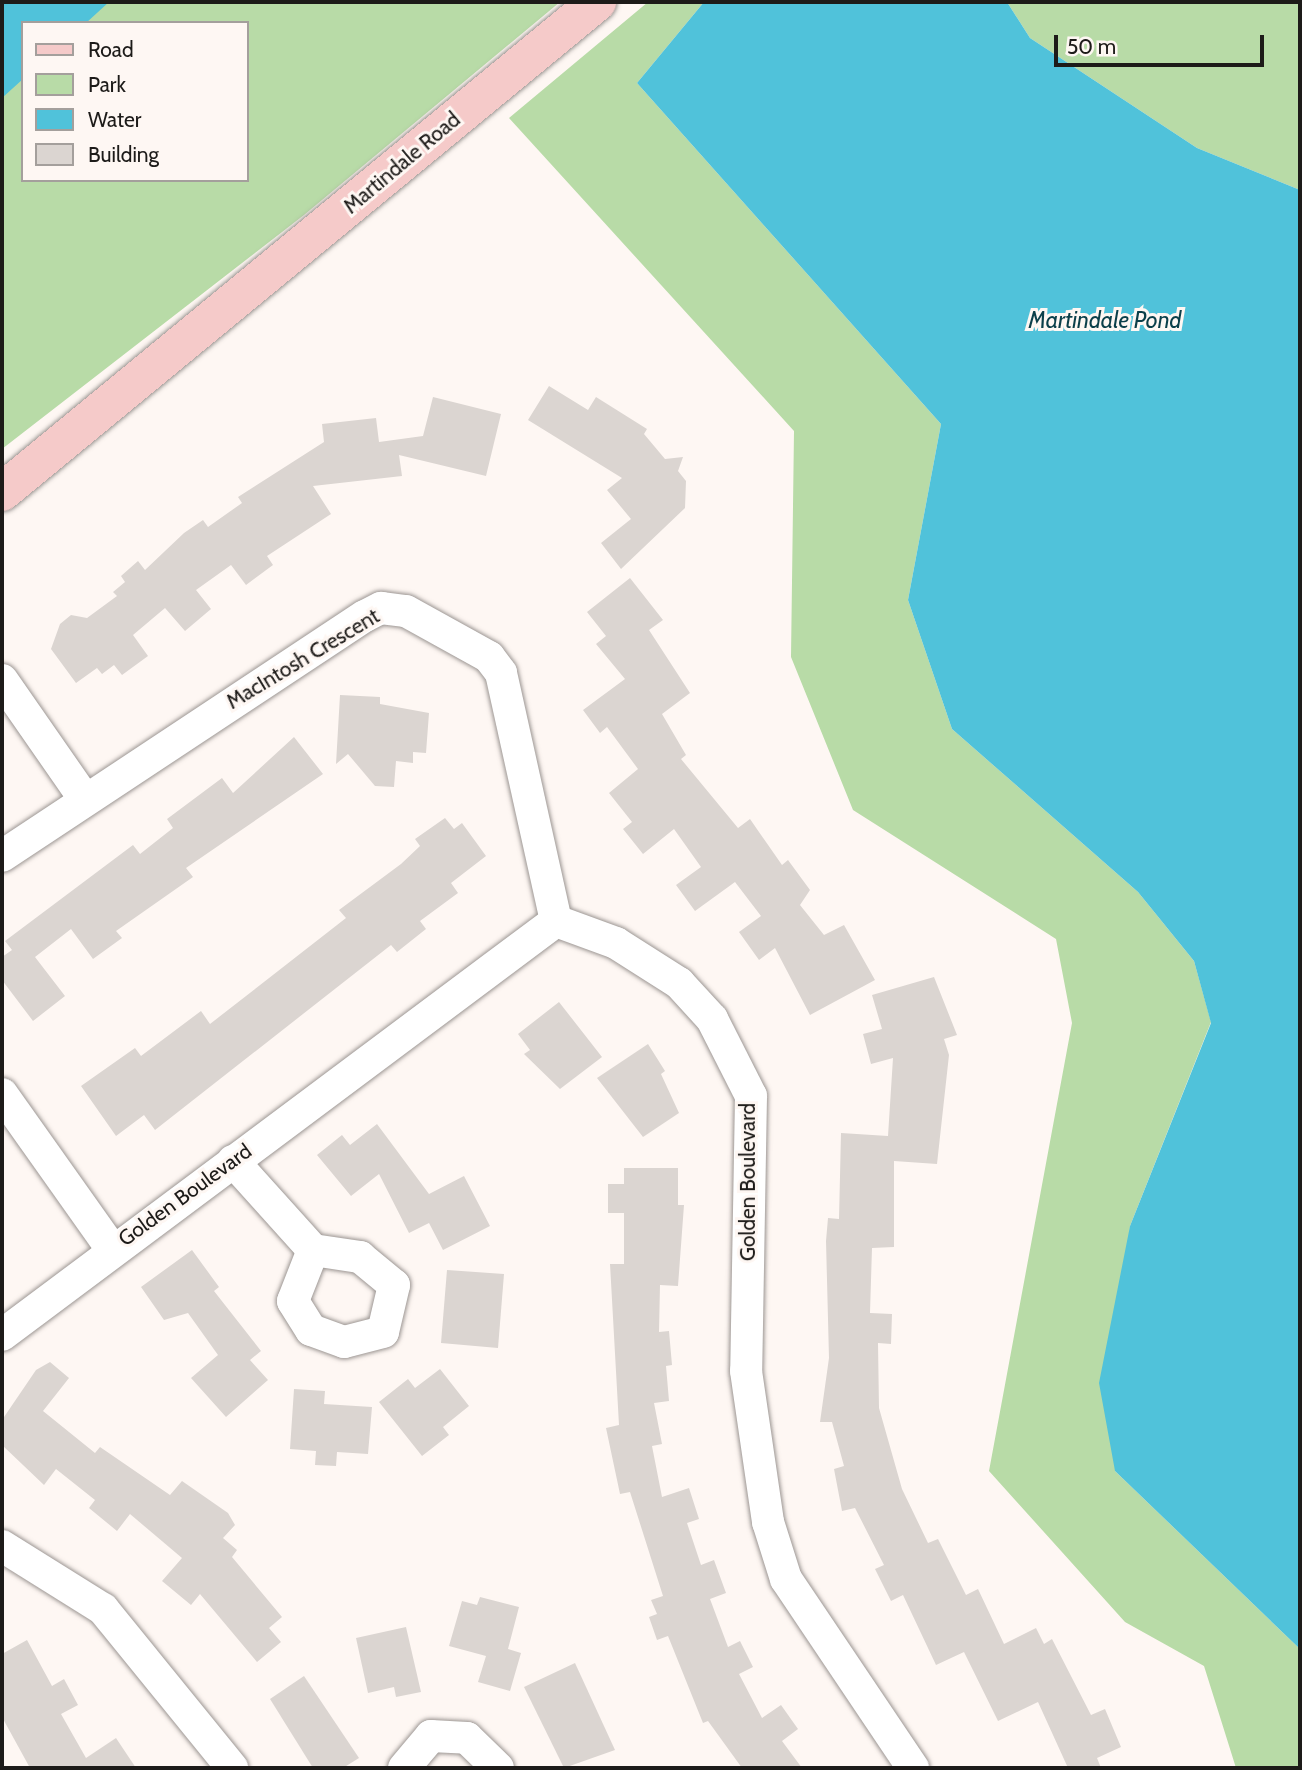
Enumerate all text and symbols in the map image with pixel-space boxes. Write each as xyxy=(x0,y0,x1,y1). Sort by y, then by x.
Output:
legend xyxy=(21,21,248,182)
scale bar xyxy=(1057,21,1267,65)
text: 50 m xyxy=(1067,34,1116,59)
text: Road xyxy=(88,37,134,62)
text: Park xyxy=(88,72,126,97)
text: Water xyxy=(88,107,141,132)
street label: Martindale Road xyxy=(339,107,465,219)
text: Building xyxy=(88,142,159,167)
water label: Martindale Pond xyxy=(1029,306,1181,334)
street label: MacIntosh Crescent xyxy=(222,603,384,715)
street label: Golden Boulevard xyxy=(735,1103,761,1261)
street label: Golden Boulevard xyxy=(114,1138,256,1252)

